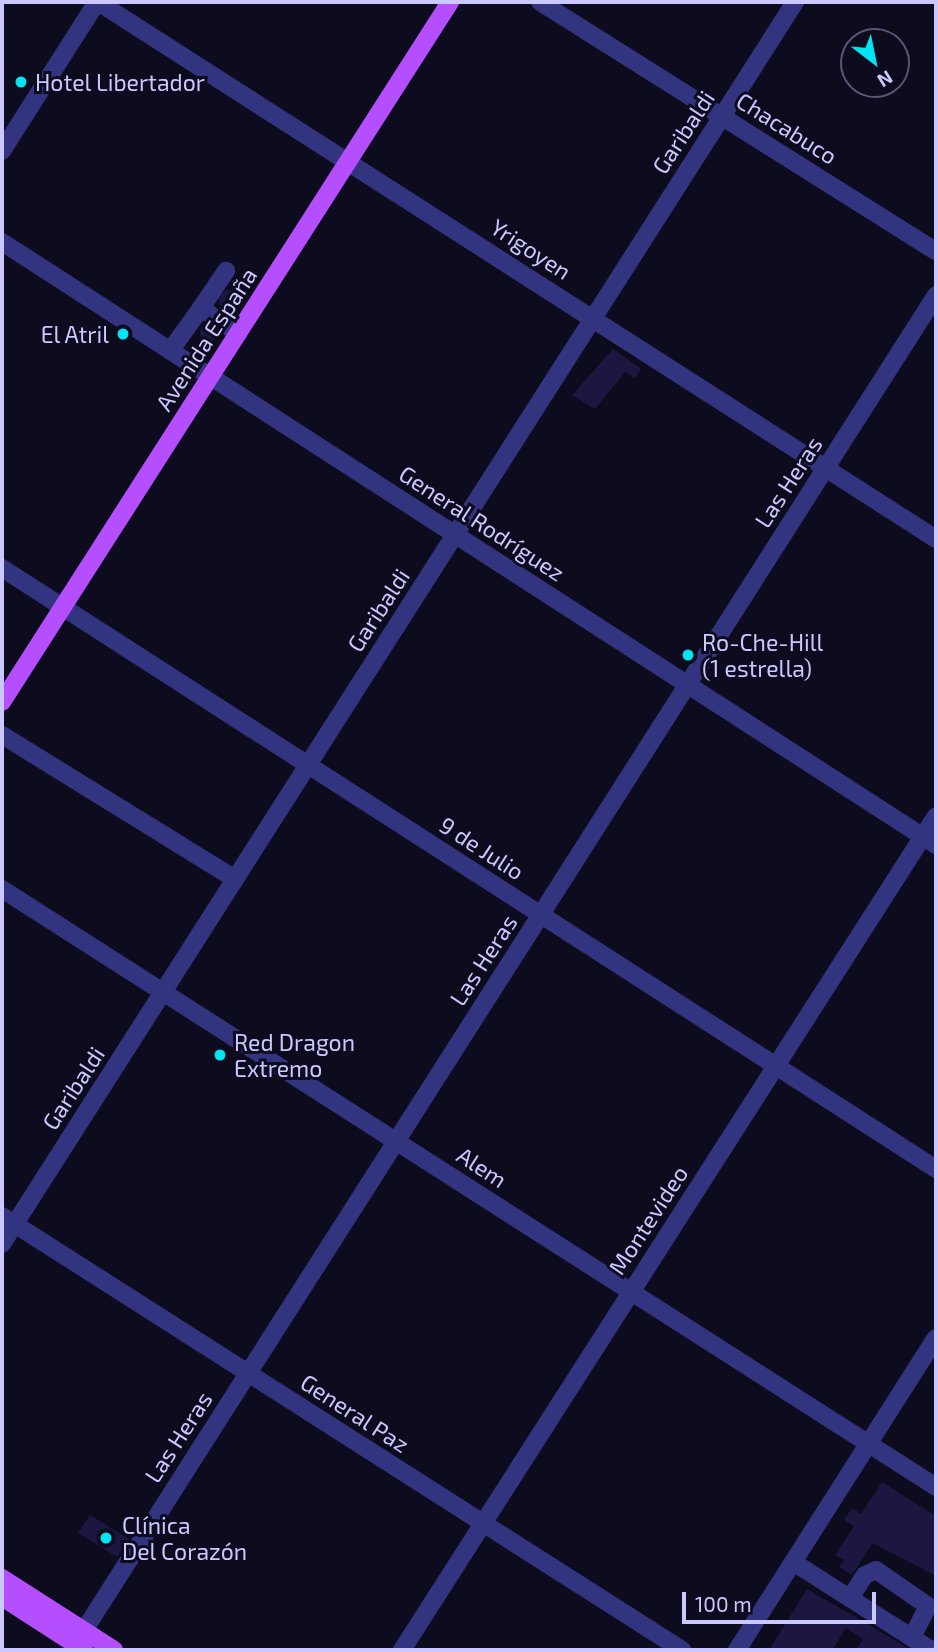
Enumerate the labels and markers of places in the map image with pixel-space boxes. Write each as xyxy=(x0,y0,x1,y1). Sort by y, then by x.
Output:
place label: Hotel Libertador xyxy=(35,68,206,96)
marker: Hotel Libertador xyxy=(13,74,29,90)
place label: El Atril xyxy=(40,320,109,348)
marker: El Atril xyxy=(115,326,131,342)
place label: Ro-Che-Hill (1 estrella) xyxy=(702,628,823,682)
marker: Ro-Che-Hill (1 estrella) xyxy=(680,647,696,663)
place label: Red Dragon Extremo xyxy=(234,1028,355,1082)
marker: Red Dragon Extremo xyxy=(212,1047,228,1063)
place label: Clínica Del Corazón xyxy=(122,1511,248,1565)
marker: Clínica Del Corazón xyxy=(96,1528,116,1548)

